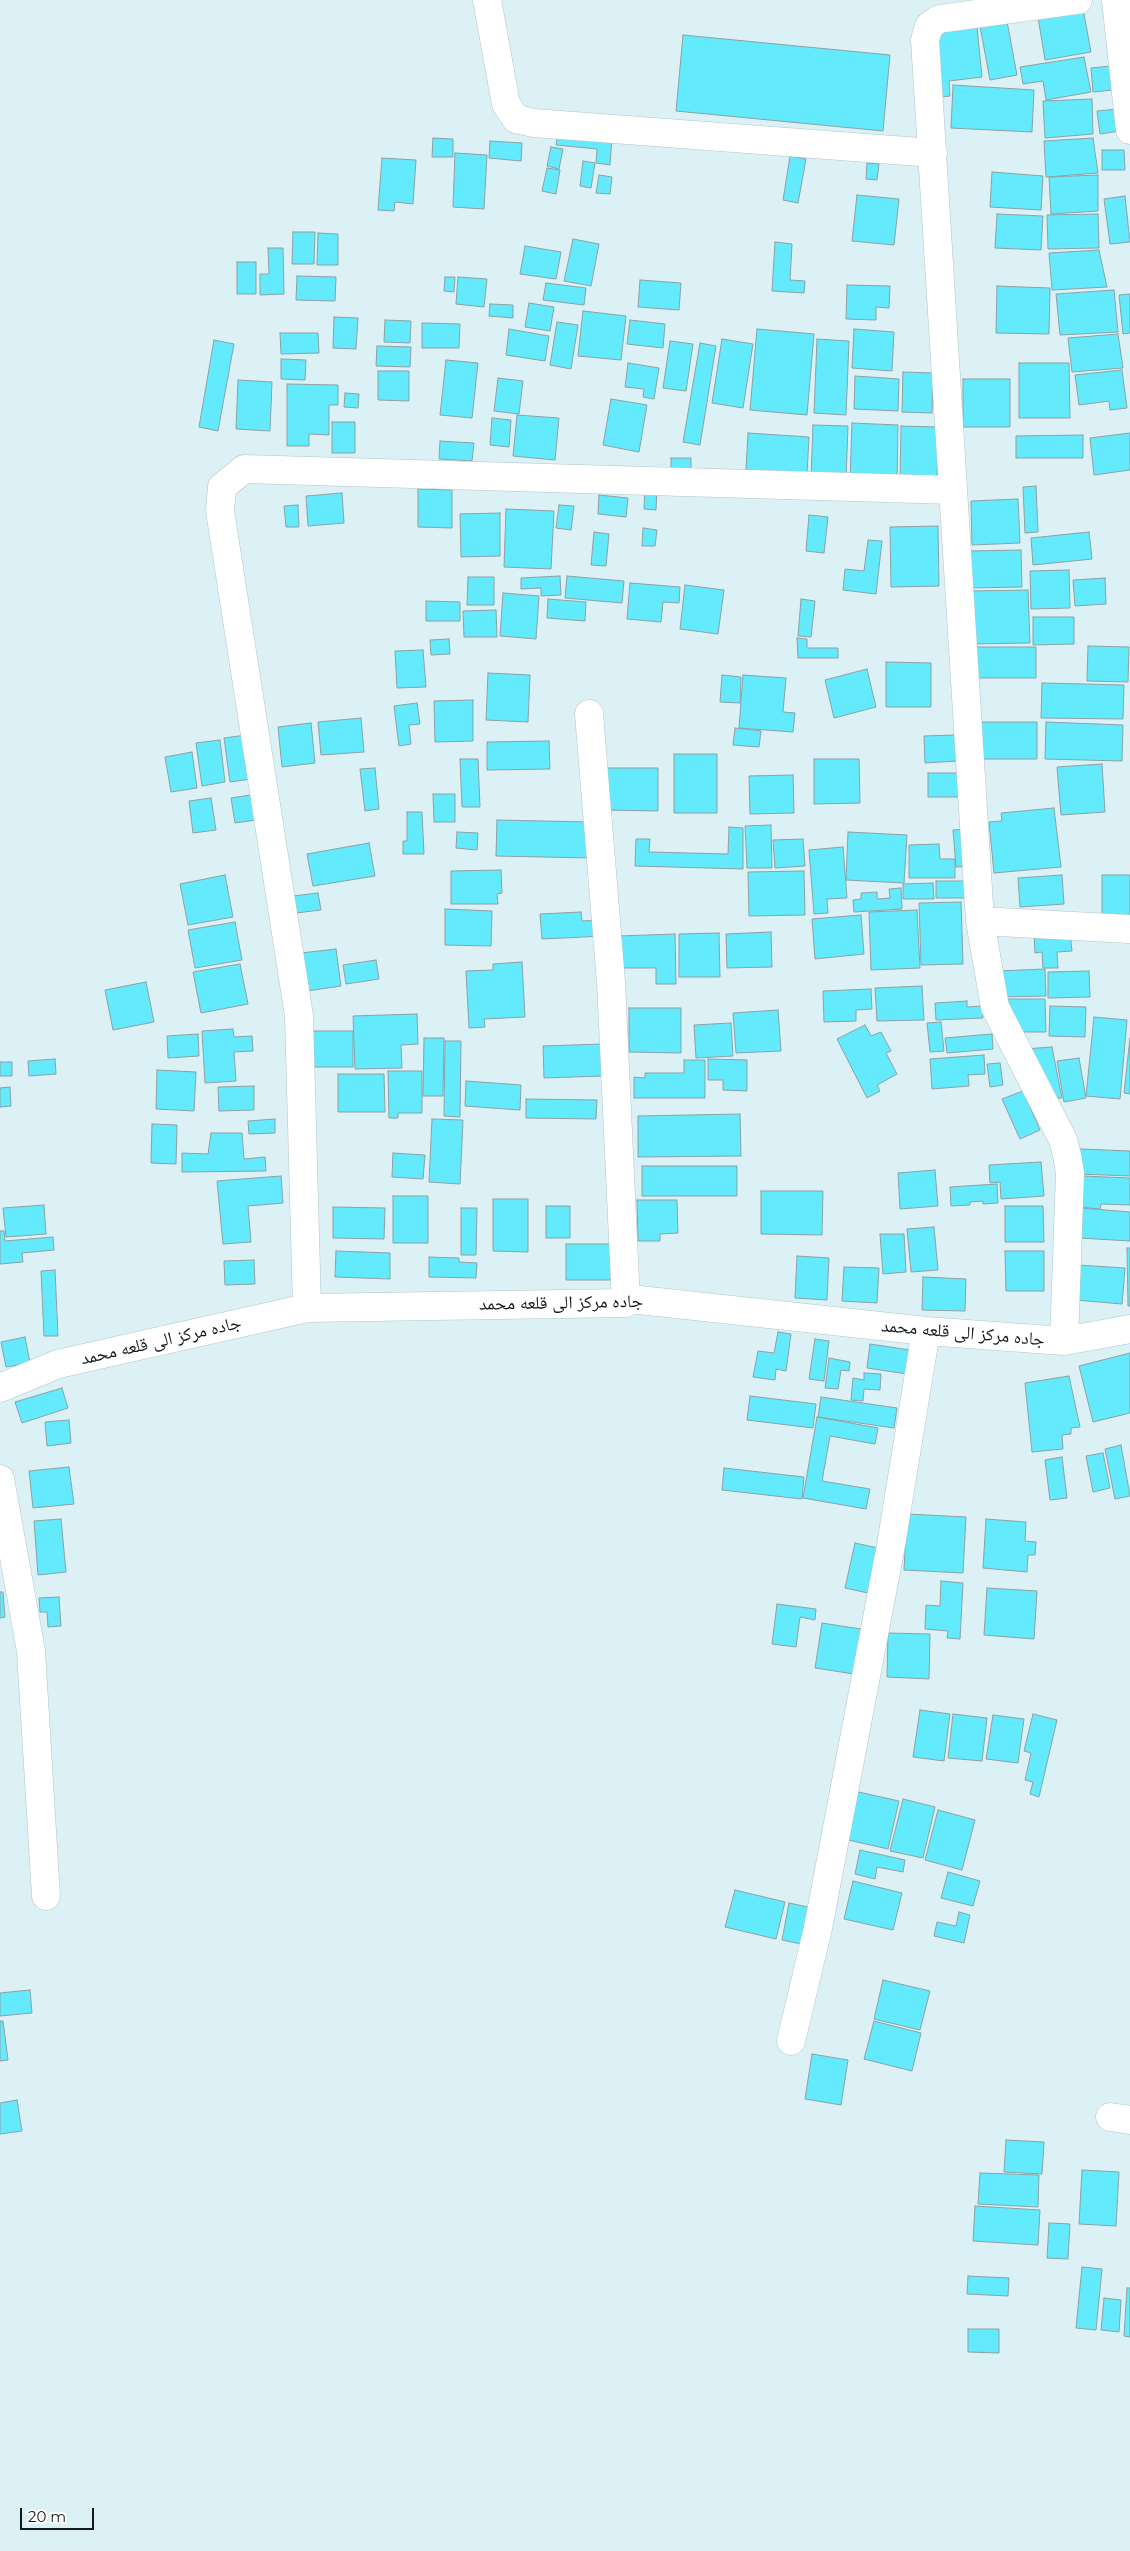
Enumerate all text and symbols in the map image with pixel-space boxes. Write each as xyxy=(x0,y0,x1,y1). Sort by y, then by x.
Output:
street label: جاده مرکز الی قلعه محمد xyxy=(479,1291,643,1315)
street label: جاده مرکز الی قلعه محمد xyxy=(79,1312,243,1370)
street label: جاده مرکز الی قلعه محمد xyxy=(880,1315,1046,1351)
scale bar xyxy=(22,2498,96,2530)
text: 20 m xyxy=(28,2507,66,2526)

